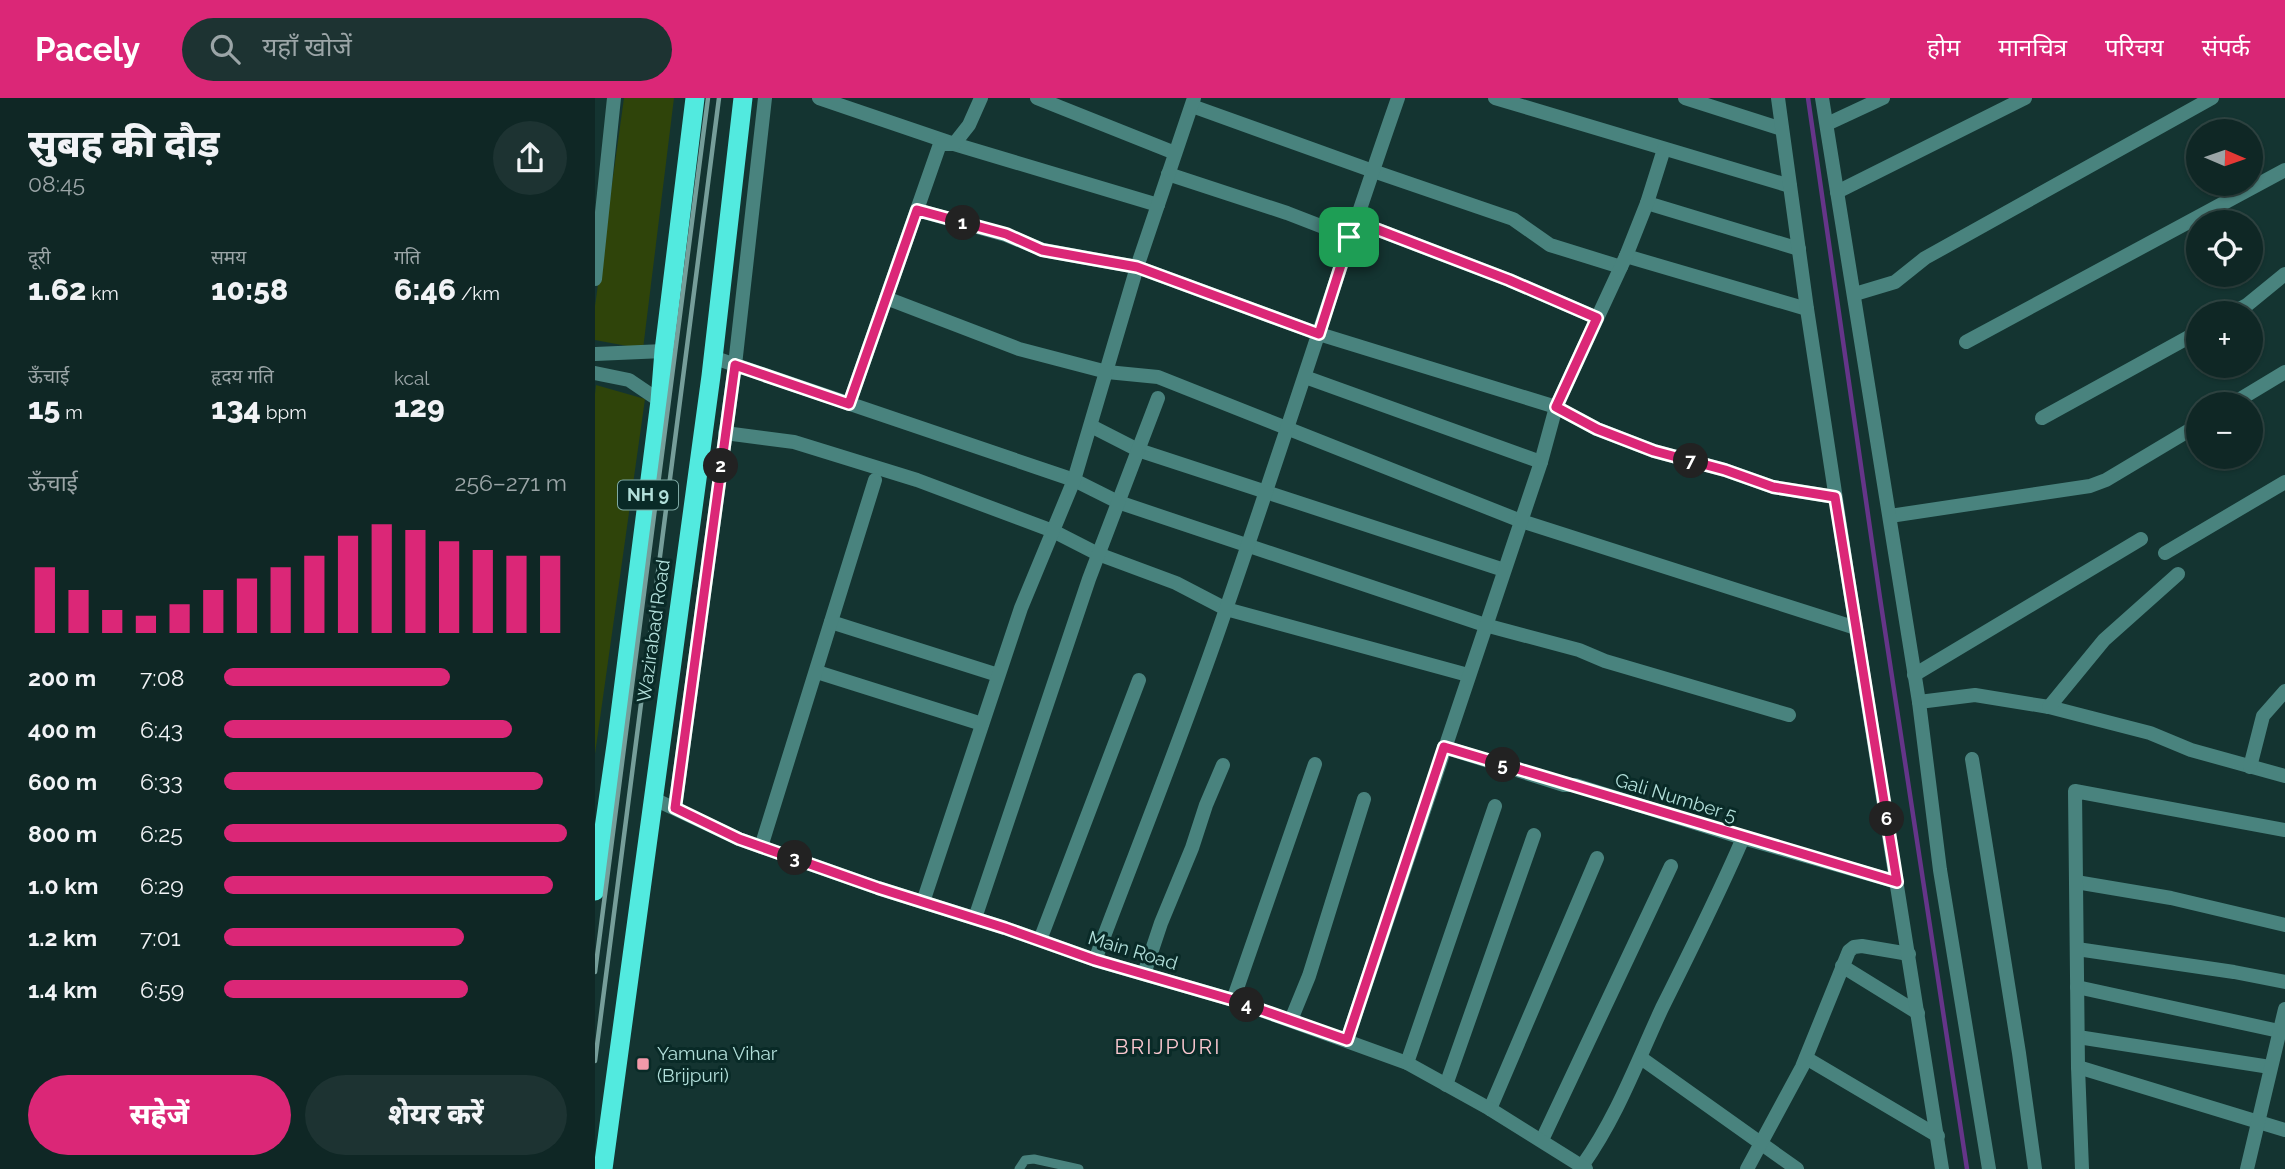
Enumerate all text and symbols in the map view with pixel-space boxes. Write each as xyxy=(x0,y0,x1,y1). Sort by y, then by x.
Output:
search box xyxy=(182,18,672,81)
text: Pacely xyxy=(35,30,140,69)
icon: search xyxy=(206,30,244,68)
text: यहाँ खोजें xyxy=(262,32,352,62)
text: होम xyxy=(1927,33,1960,62)
text: मानचित्र xyxy=(1998,33,2067,62)
text: परिचय xyxy=(2105,33,2164,62)
text: संपर्क xyxy=(2202,33,2250,62)
north arrow xyxy=(2186,119,2263,196)
map controls xyxy=(2186,119,2263,469)
text: सुबह की दौड़ xyxy=(28,121,220,166)
button: share xyxy=(493,121,567,195)
text: 08:45 xyxy=(28,170,85,197)
pin: 1 xyxy=(945,206,981,240)
pin xyxy=(1319,207,1379,267)
button: locate xyxy=(2186,210,2263,287)
text: 1 xyxy=(958,211,967,233)
icon: arrive xyxy=(1330,218,1368,256)
text: दूरी xyxy=(28,246,51,268)
text: समय xyxy=(211,246,246,268)
text: गति xyxy=(394,246,420,268)
text: 1.62 xyxy=(28,272,86,307)
text: 10:58 xyxy=(211,272,288,307)
text: 6:46 xyxy=(394,272,456,307)
text: km xyxy=(86,282,119,304)
text: /km xyxy=(456,282,500,304)
button: + xyxy=(2186,301,2263,378)
text: ऊँचाई xyxy=(28,365,69,387)
text: हृदय गति xyxy=(211,365,274,387)
text: kcal xyxy=(394,367,430,389)
text: 129 xyxy=(394,389,445,424)
text: 15 xyxy=(28,391,60,426)
text: 134 xyxy=(211,391,261,426)
button: − xyxy=(2186,392,2263,469)
text: m xyxy=(60,401,83,423)
text: bpm xyxy=(261,401,307,423)
pin: 7 xyxy=(1673,444,1709,478)
pin: 2 xyxy=(703,448,739,484)
text: 7 xyxy=(1685,449,1696,471)
text: 2 xyxy=(715,454,726,476)
text: ऊँचाई xyxy=(28,469,78,496)
text: 256–271 m xyxy=(454,469,567,496)
road number: NH 9 xyxy=(618,480,678,510)
street label: Wazirabad Road xyxy=(632,558,674,704)
text: 200 m xyxy=(28,664,96,691)
text: 7:08 xyxy=(140,664,184,691)
text: 400 m xyxy=(28,716,96,743)
text: 6:43 xyxy=(140,716,183,743)
pin: 5 xyxy=(1485,748,1521,782)
text: 5 xyxy=(1497,753,1508,775)
text: 600 m xyxy=(28,768,97,795)
text: 6:33 xyxy=(140,768,183,795)
street label: Gali Number 5 xyxy=(1613,768,1739,826)
pin: 6 xyxy=(1869,802,1905,836)
text: 6 xyxy=(1881,807,1892,829)
text: 800 m xyxy=(28,820,97,847)
text: 6:25 xyxy=(140,820,183,847)
pin: 3 xyxy=(777,840,813,876)
text: 3 xyxy=(789,846,800,868)
text: 1.0 km xyxy=(28,872,98,899)
text: 6:29 xyxy=(140,872,184,899)
text: 1.2 km xyxy=(28,924,97,951)
text: 7:01 xyxy=(140,924,181,951)
street label: Main Road xyxy=(1086,926,1180,974)
text: 1.4 km xyxy=(28,976,97,1003)
text: 6:59 xyxy=(140,976,184,1003)
pin: 4 xyxy=(1229,988,1265,1023)
text: 4 xyxy=(1241,993,1252,1015)
district label: BRIJPURI xyxy=(1115,1034,1221,1059)
place label: Yamuna Vihar (Brijpuri) xyxy=(657,1042,778,1086)
marker: Yamuna Vihar (Brijpuri) xyxy=(635,1056,651,1072)
button: सहेजें xyxy=(28,1075,291,1155)
button: शेयर करें xyxy=(305,1075,567,1155)

